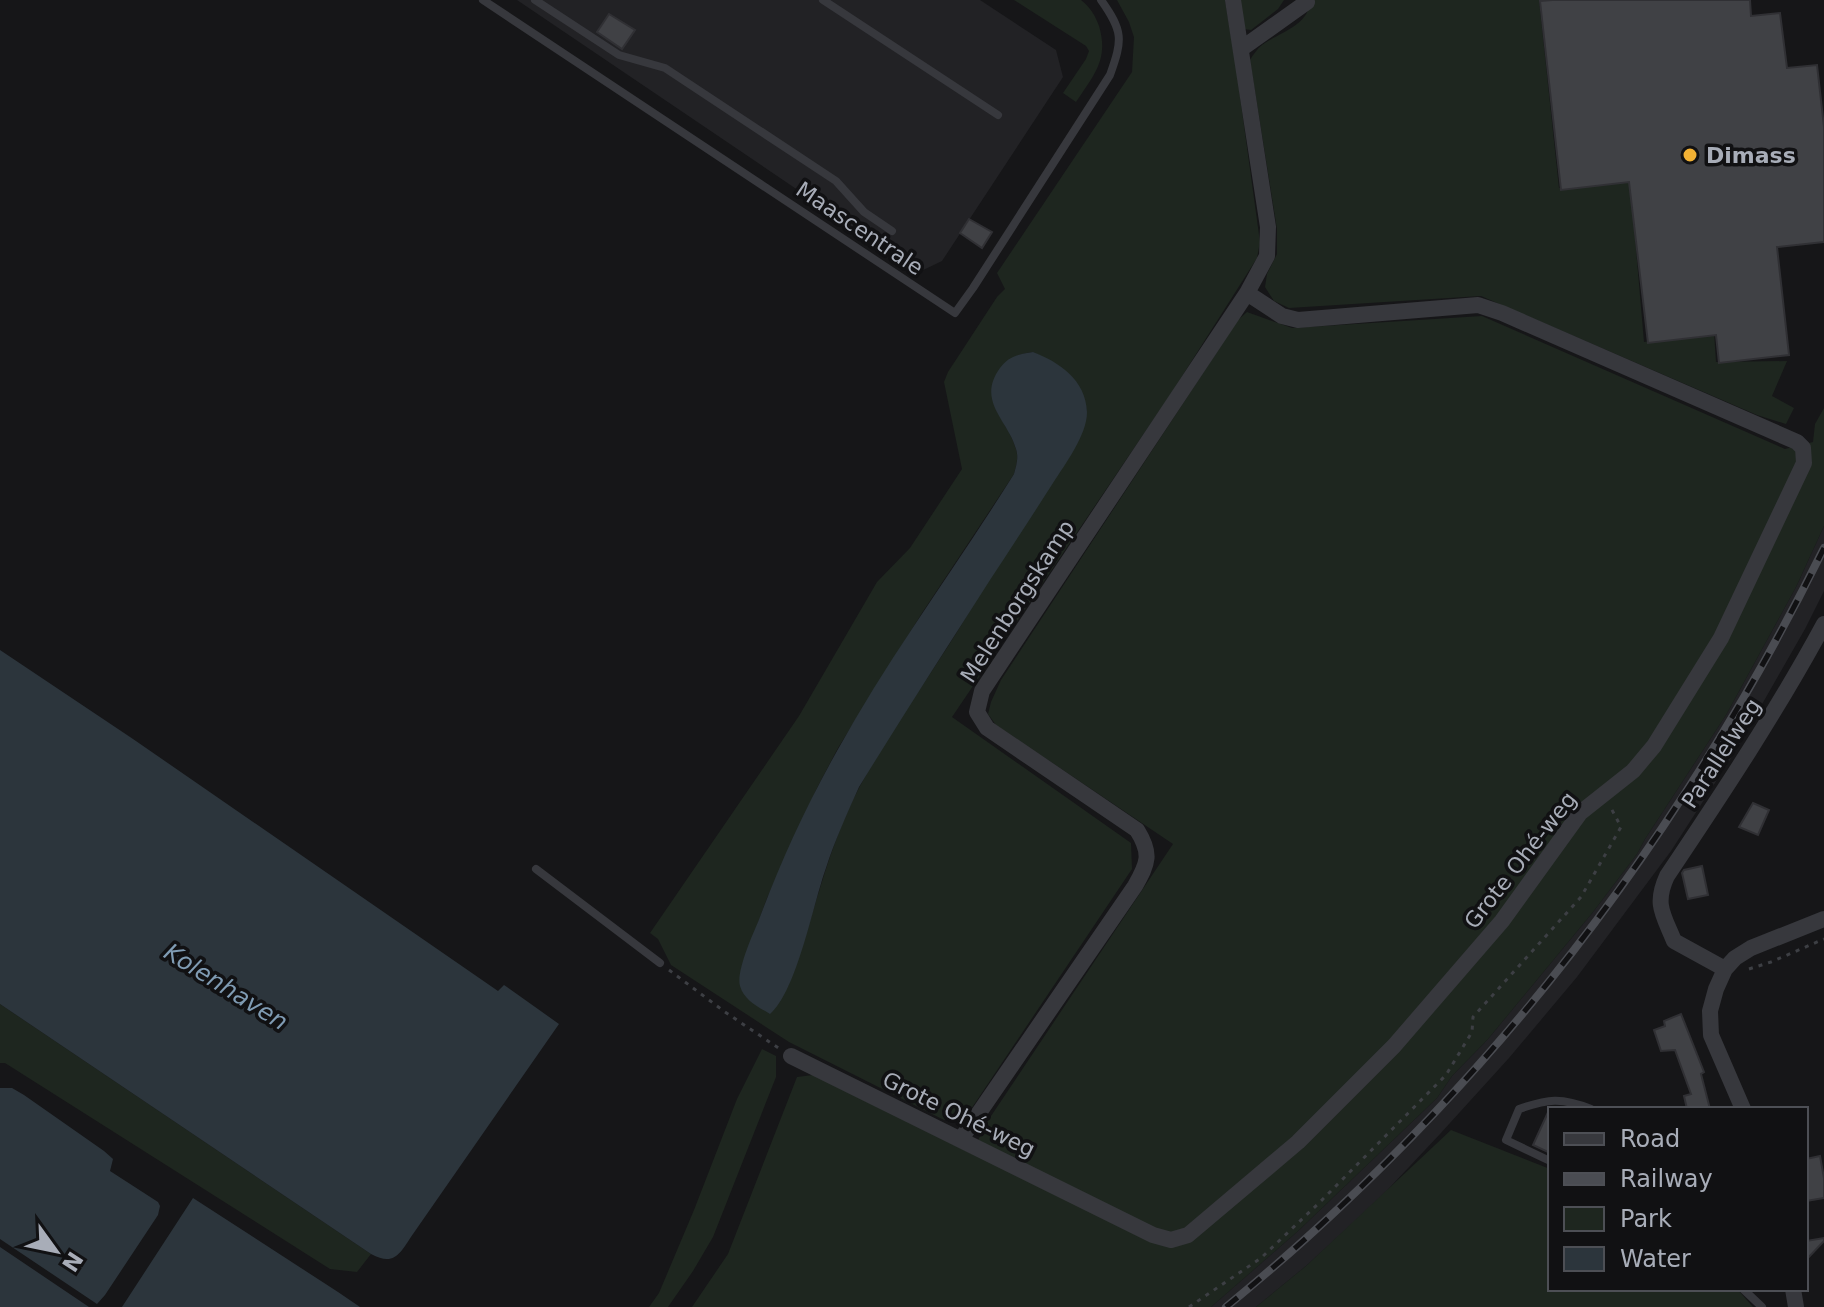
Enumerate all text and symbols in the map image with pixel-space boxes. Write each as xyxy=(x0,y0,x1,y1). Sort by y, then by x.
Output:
place label: Dimass xyxy=(1706,143,1796,168)
marker: Dimass xyxy=(1681,146,1699,164)
street label: Maascentrale xyxy=(791,177,928,280)
street label: Melenborgskamp xyxy=(956,515,1079,687)
street label: Parallelweg xyxy=(1677,694,1766,813)
street label: Grote Ohé-weg xyxy=(1459,787,1581,934)
water label: Kolenhaven xyxy=(159,938,293,1036)
street label: Grote Ohé-weg xyxy=(878,1067,1039,1162)
legend xyxy=(1548,1107,1808,1291)
text: Road xyxy=(1620,1125,1680,1153)
text: Railway xyxy=(1620,1165,1713,1193)
text: Park xyxy=(1620,1205,1672,1233)
north arrow xyxy=(16,1211,96,1291)
text: Water xyxy=(1620,1245,1691,1273)
text: N xyxy=(57,1247,88,1276)

